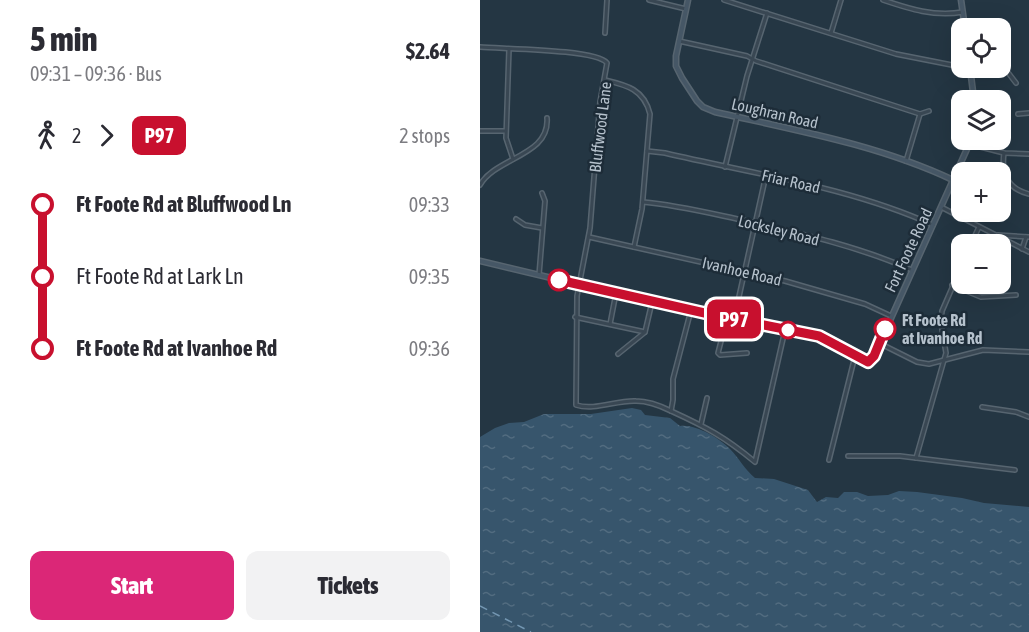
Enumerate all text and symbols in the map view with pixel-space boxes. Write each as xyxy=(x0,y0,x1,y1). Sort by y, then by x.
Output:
map controls xyxy=(951,18,1011,294)
button: locate xyxy=(951,18,1011,78)
text: 5 min xyxy=(30,20,97,58)
text: $2.64 xyxy=(406,38,450,64)
text: 09:31 – 09:36 · Bus xyxy=(30,62,162,85)
street label: Bluffwood Lane xyxy=(586,81,614,173)
button: layers xyxy=(951,90,1011,150)
street label: Loughran Road xyxy=(730,94,820,133)
icon: walk xyxy=(30,119,63,152)
icon: forward xyxy=(90,119,123,152)
text: P97 xyxy=(144,123,174,147)
text: 2 xyxy=(72,124,81,147)
text: 2 stops xyxy=(399,124,450,147)
button: + xyxy=(951,162,1011,222)
street label: Friar Road xyxy=(760,166,822,196)
text: Ft Foote Rd at Bluffwood Ln xyxy=(76,191,292,217)
text: 09:33 xyxy=(409,193,450,216)
street label: Fort Foote Road xyxy=(881,205,935,295)
street label: Locksley Road xyxy=(736,211,821,250)
button: − xyxy=(951,234,1011,294)
street label: Ivanhoe Road xyxy=(701,253,783,289)
text: Ft Foote Rd at Lark Ln xyxy=(76,263,244,289)
text: 09:35 xyxy=(409,265,450,288)
unlabelled marker xyxy=(548,269,570,291)
line badge: P97 xyxy=(700,300,768,338)
text: P97 xyxy=(719,307,749,331)
place label: Ft Foote Rd at Ivanhoe Rd xyxy=(902,311,983,347)
marker: Ft Foote Rd at Ivanhoe Rd xyxy=(874,318,896,340)
unlabelled marker xyxy=(779,321,797,339)
text: Ft Foote Rd at Ivanhoe Rd xyxy=(76,335,277,361)
text: 09:36 xyxy=(409,337,450,360)
button: Start xyxy=(30,551,234,620)
button: Tickets xyxy=(246,551,450,620)

